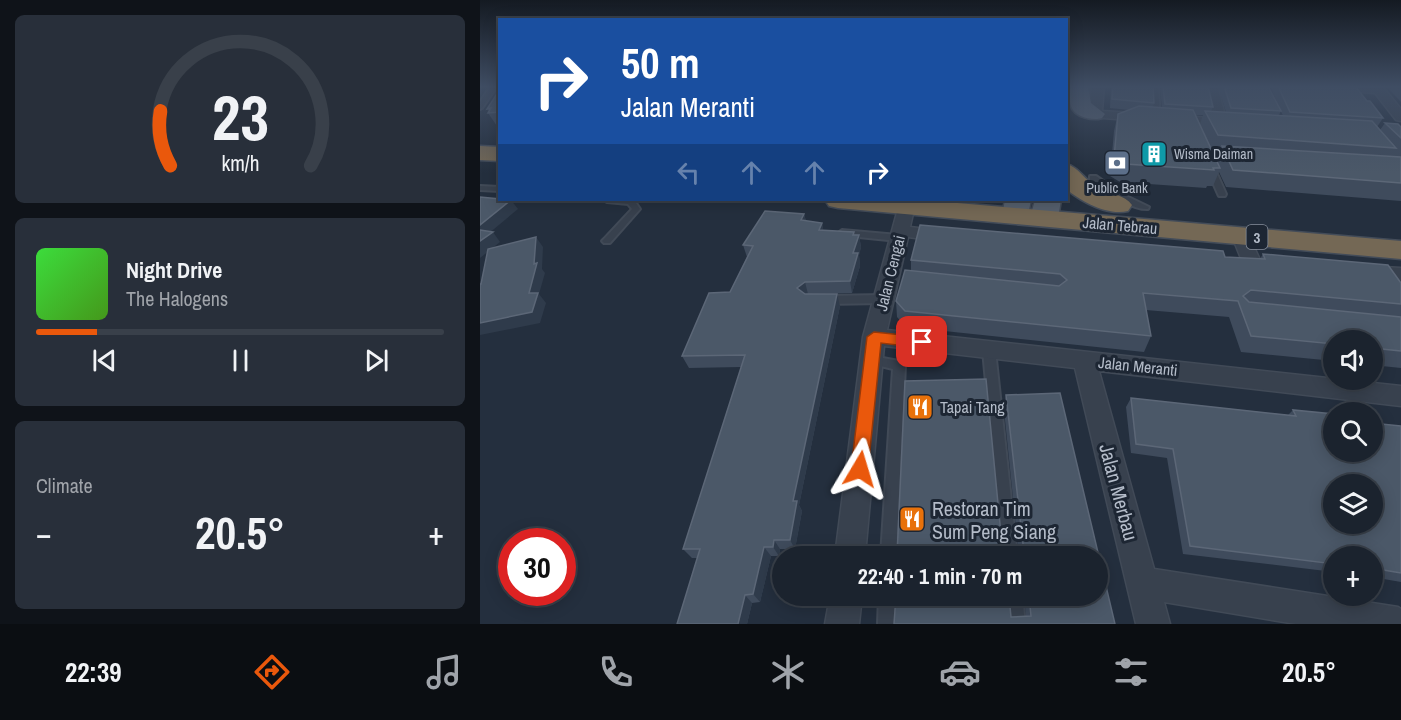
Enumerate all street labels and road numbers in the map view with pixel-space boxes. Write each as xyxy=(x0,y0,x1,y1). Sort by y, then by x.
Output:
street label: Jalan Tebrau xyxy=(1082,211,1158,239)
road number: 3 xyxy=(1246,225,1268,249)
street label: Jalan Cengai xyxy=(870,233,910,313)
street label: Jalan Meranti xyxy=(1097,351,1179,381)
street label: Jalan Merbau xyxy=(1093,441,1145,543)

